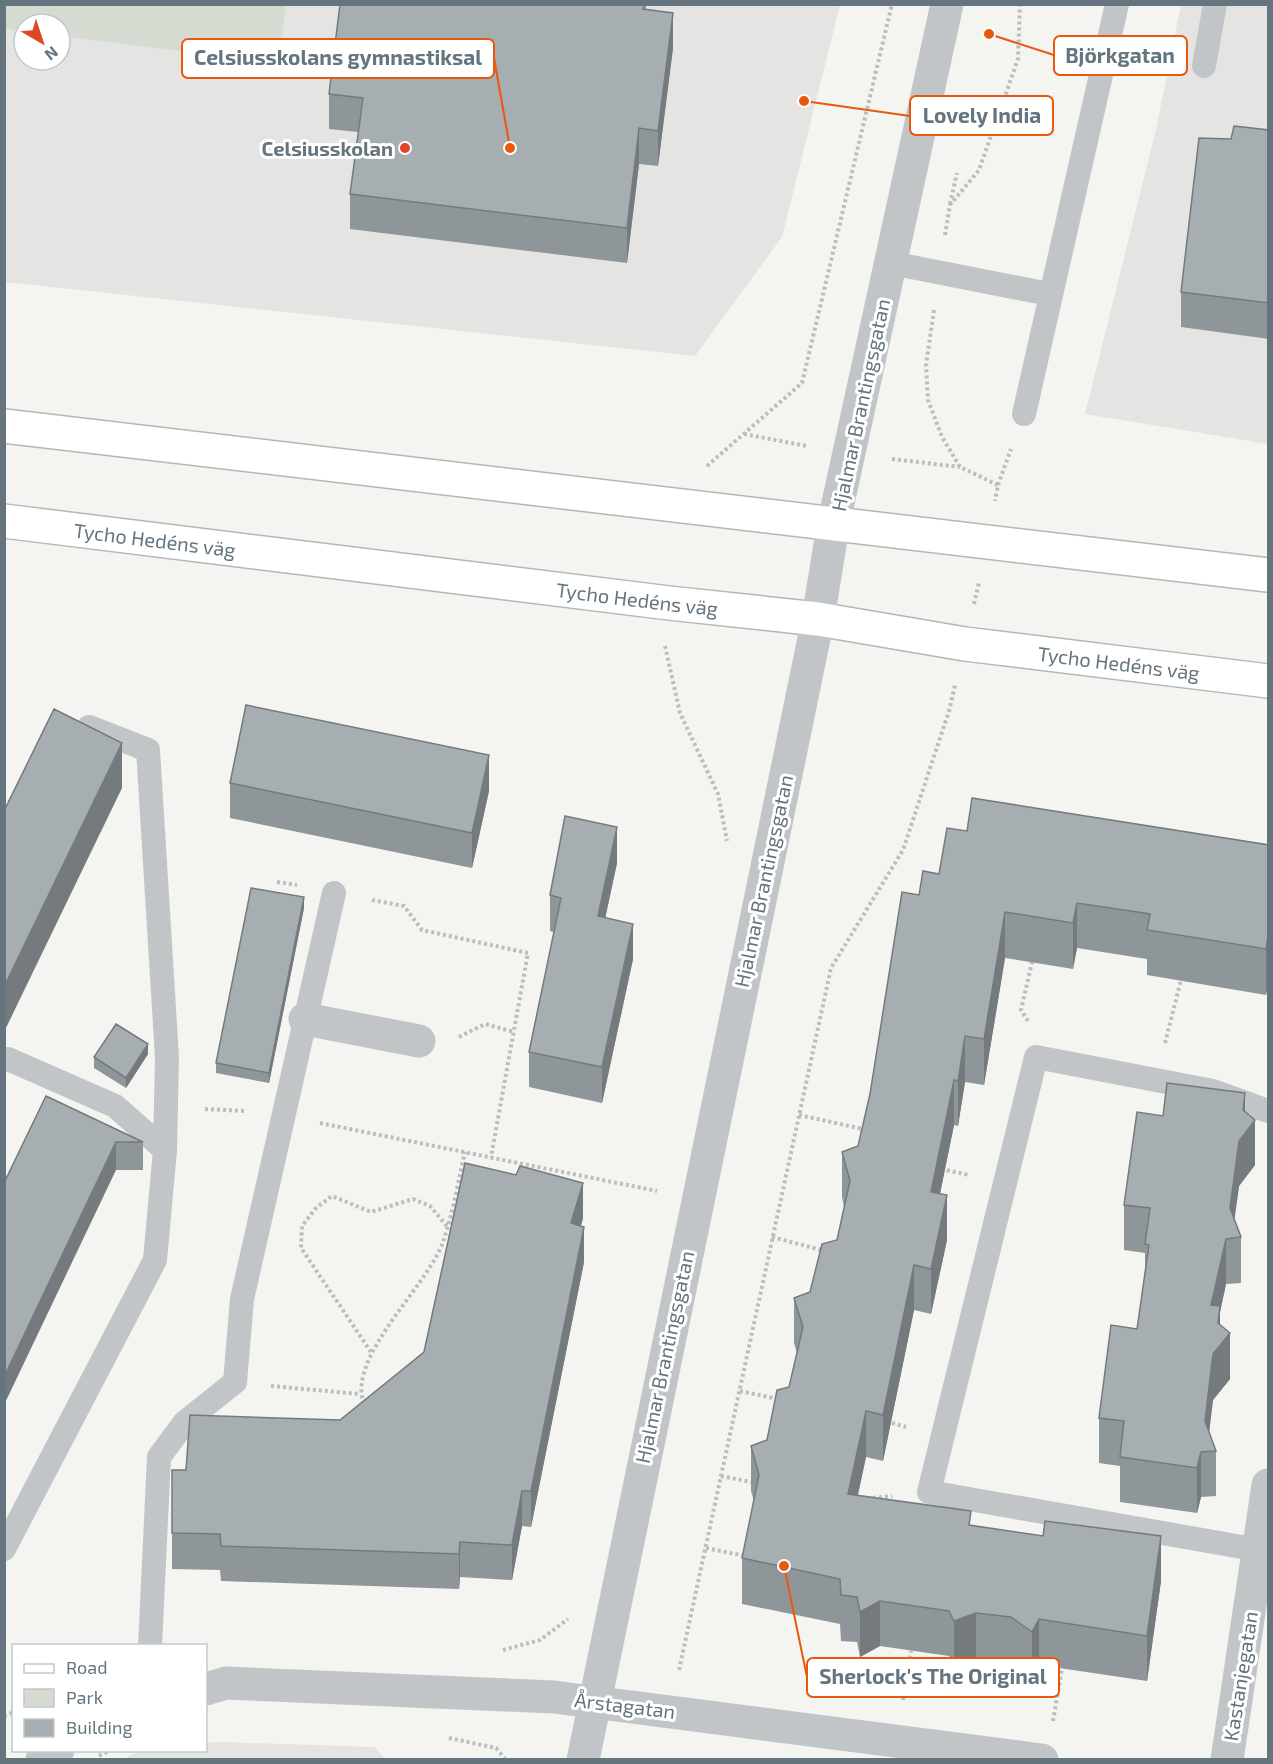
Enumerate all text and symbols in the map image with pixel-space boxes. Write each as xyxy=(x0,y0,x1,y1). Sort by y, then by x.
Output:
north arrow xyxy=(12,12,72,72)
callout: Björkgatan xyxy=(1054,36,1187,75)
callout: Celsiusskolans gymnastiksal xyxy=(182,39,494,78)
text: Björkgatan xyxy=(1065,42,1175,67)
text: N xyxy=(41,43,62,65)
text: Celsiusskolans gymnastiksal xyxy=(194,44,482,70)
callout: Lovely India xyxy=(910,96,1053,135)
text: Lovely India xyxy=(923,102,1041,128)
place label: Celsiusskolan xyxy=(262,136,393,160)
marker: Celsiusskolan xyxy=(398,141,412,155)
street label: Hjalmar Brantingsgatan xyxy=(826,297,894,513)
street label: Tycho Hedéns väg xyxy=(73,518,237,561)
street label: Tycho Hedéns väg xyxy=(555,577,719,620)
street label: Tycho Hedéns väg xyxy=(1037,641,1201,685)
street label: Hjalmar Brantingsgatan xyxy=(729,773,797,989)
street label: Hjalmar Brantingsgatan xyxy=(630,1249,698,1465)
street label: Kastanjegatan xyxy=(1218,1609,1262,1743)
legend xyxy=(12,1644,207,1752)
text: Road xyxy=(66,1656,107,1678)
callout: Sherlock's The Original xyxy=(807,1658,1059,1697)
text: Sherlock's The Original xyxy=(819,1663,1047,1688)
text: Park xyxy=(66,1686,103,1708)
street label: Årstagatan xyxy=(573,1687,677,1723)
text: Building xyxy=(66,1716,133,1738)

